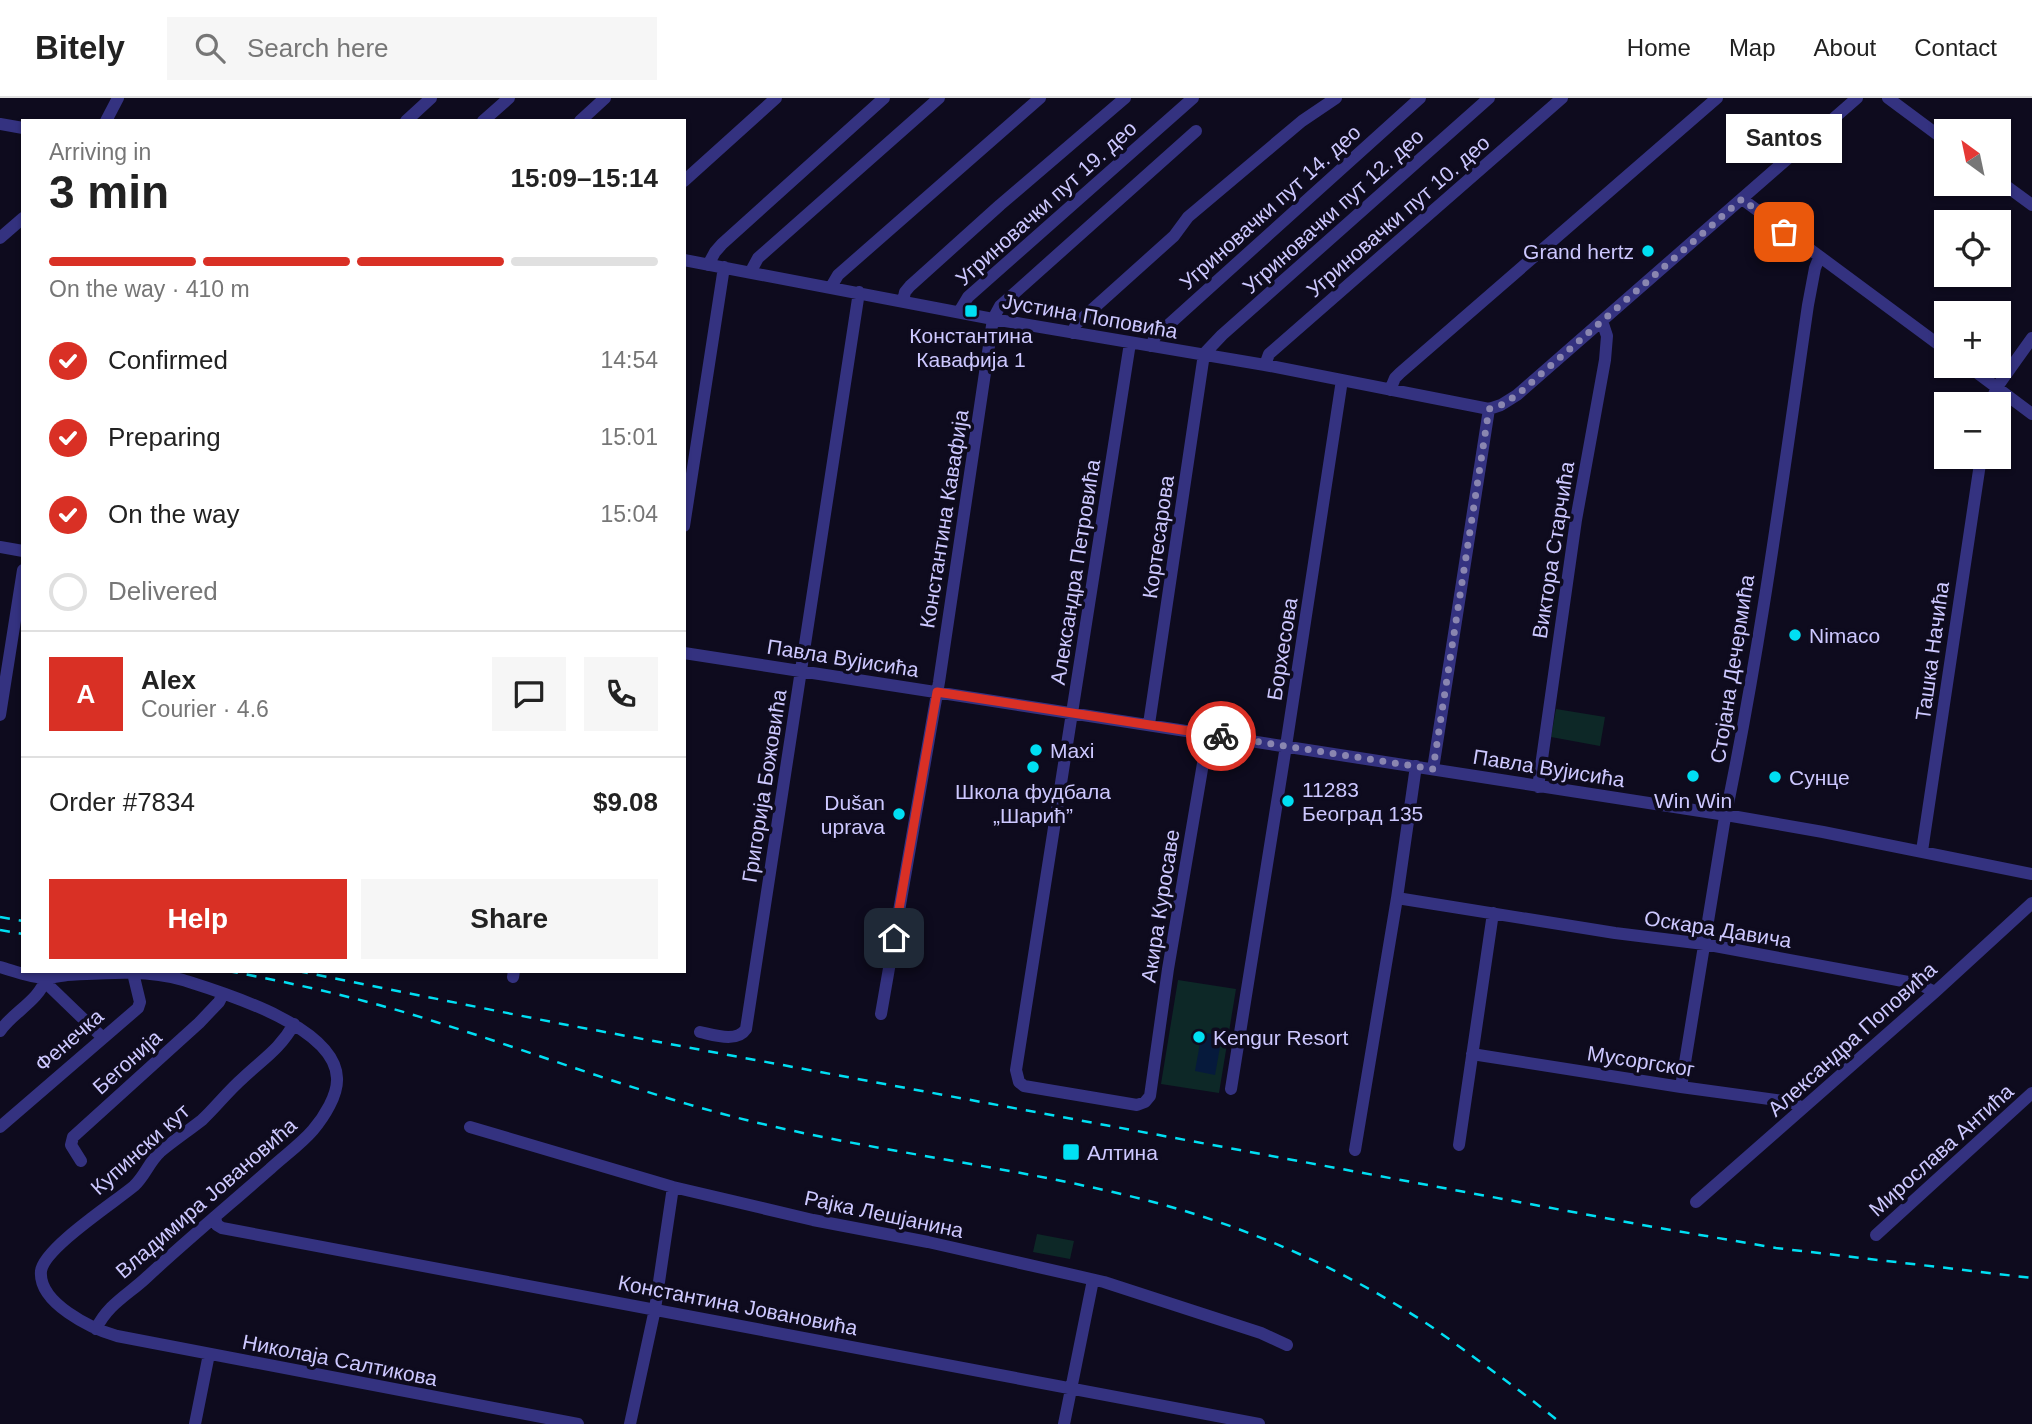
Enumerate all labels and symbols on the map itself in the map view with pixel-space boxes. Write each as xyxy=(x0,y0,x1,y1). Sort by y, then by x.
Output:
callout: Santos xyxy=(1726,113,1842,162)
street label: Угриновачки пут 19. део xyxy=(951,116,1141,290)
north arrow xyxy=(1934,119,2011,196)
street label: Угриновачки пут 14. део xyxy=(1175,120,1365,294)
street label: Угриновачки пут 12. део xyxy=(1238,124,1428,298)
street label: Угриновачки пут 10. део xyxy=(1302,130,1494,302)
pin xyxy=(1754,202,1814,262)
place label: Grand hertz xyxy=(1523,240,1634,263)
marker: Grand hertz xyxy=(1640,243,1656,259)
street label: Јустина Поповића xyxy=(1000,289,1180,343)
marker: Константина Кавафија 1 xyxy=(963,303,979,319)
place label: Константина Кавафија 1 xyxy=(909,324,1033,371)
street label: Константина Кавафија xyxy=(915,408,973,630)
street label: Александра Петровића xyxy=(1046,457,1104,686)
street label: Виктора Старчића xyxy=(1528,460,1578,640)
street label: Кортесарова xyxy=(1138,474,1178,600)
street label: Стојана Дечермића xyxy=(1706,573,1758,765)
street label: Ташка Начића xyxy=(1911,580,1953,722)
street label: Борхесова xyxy=(1263,596,1302,702)
place label: Nimaco xyxy=(1809,624,1880,647)
marker: Nimaco xyxy=(1787,627,1803,643)
street label: Павла Вујисића xyxy=(765,635,921,681)
street label: Григорија Божовића xyxy=(737,687,791,884)
courier xyxy=(1186,701,1256,771)
place label: Maxi xyxy=(1050,739,1094,762)
marker: Maxi xyxy=(1028,742,1044,758)
street label: Павла Вујисића xyxy=(1471,745,1627,791)
marker: Школа фудбала „Шарић” xyxy=(1025,759,1041,775)
place label: Сунце xyxy=(1789,766,1850,789)
marker: Win Win xyxy=(1685,768,1701,784)
marker: Сунце xyxy=(1767,769,1783,785)
place label: 11283 Београд 135 xyxy=(1302,778,1423,825)
place label: Школа фудбала „Шарић” xyxy=(955,780,1111,827)
place label: Win Win xyxy=(1654,789,1732,812)
place label: Dušan uprava xyxy=(821,791,885,838)
marker: 11283 Београд 135 xyxy=(1280,793,1296,809)
marker: Dušan uprava xyxy=(891,806,907,822)
street label: Акира Куросаве xyxy=(1137,828,1183,984)
street label: Оскара Давича xyxy=(1643,906,1794,952)
pin xyxy=(864,908,924,968)
street label: Александра Поповића xyxy=(1763,957,1941,1121)
street label: Фенечка xyxy=(30,1004,108,1076)
street label: Бегонија xyxy=(88,1025,166,1099)
place label: Kengur Resort xyxy=(1213,1026,1349,1049)
marker: Kengur Resort xyxy=(1191,1029,1207,1045)
street label: Мусоргског xyxy=(1586,1041,1697,1081)
street label: Мирослава Антића xyxy=(1864,1079,2018,1221)
street label: Купински кут xyxy=(86,1099,194,1199)
street label: Владимира Јовановића xyxy=(111,1113,301,1283)
place label: Алтина xyxy=(1087,1141,1158,1164)
marker: Алтина xyxy=(1061,1142,1081,1162)
street label: Рајка Лешјанина xyxy=(802,1186,966,1242)
street label: Константина Јовановића xyxy=(616,1270,860,1340)
street label: Николаја Салтикова xyxy=(241,1330,440,1390)

